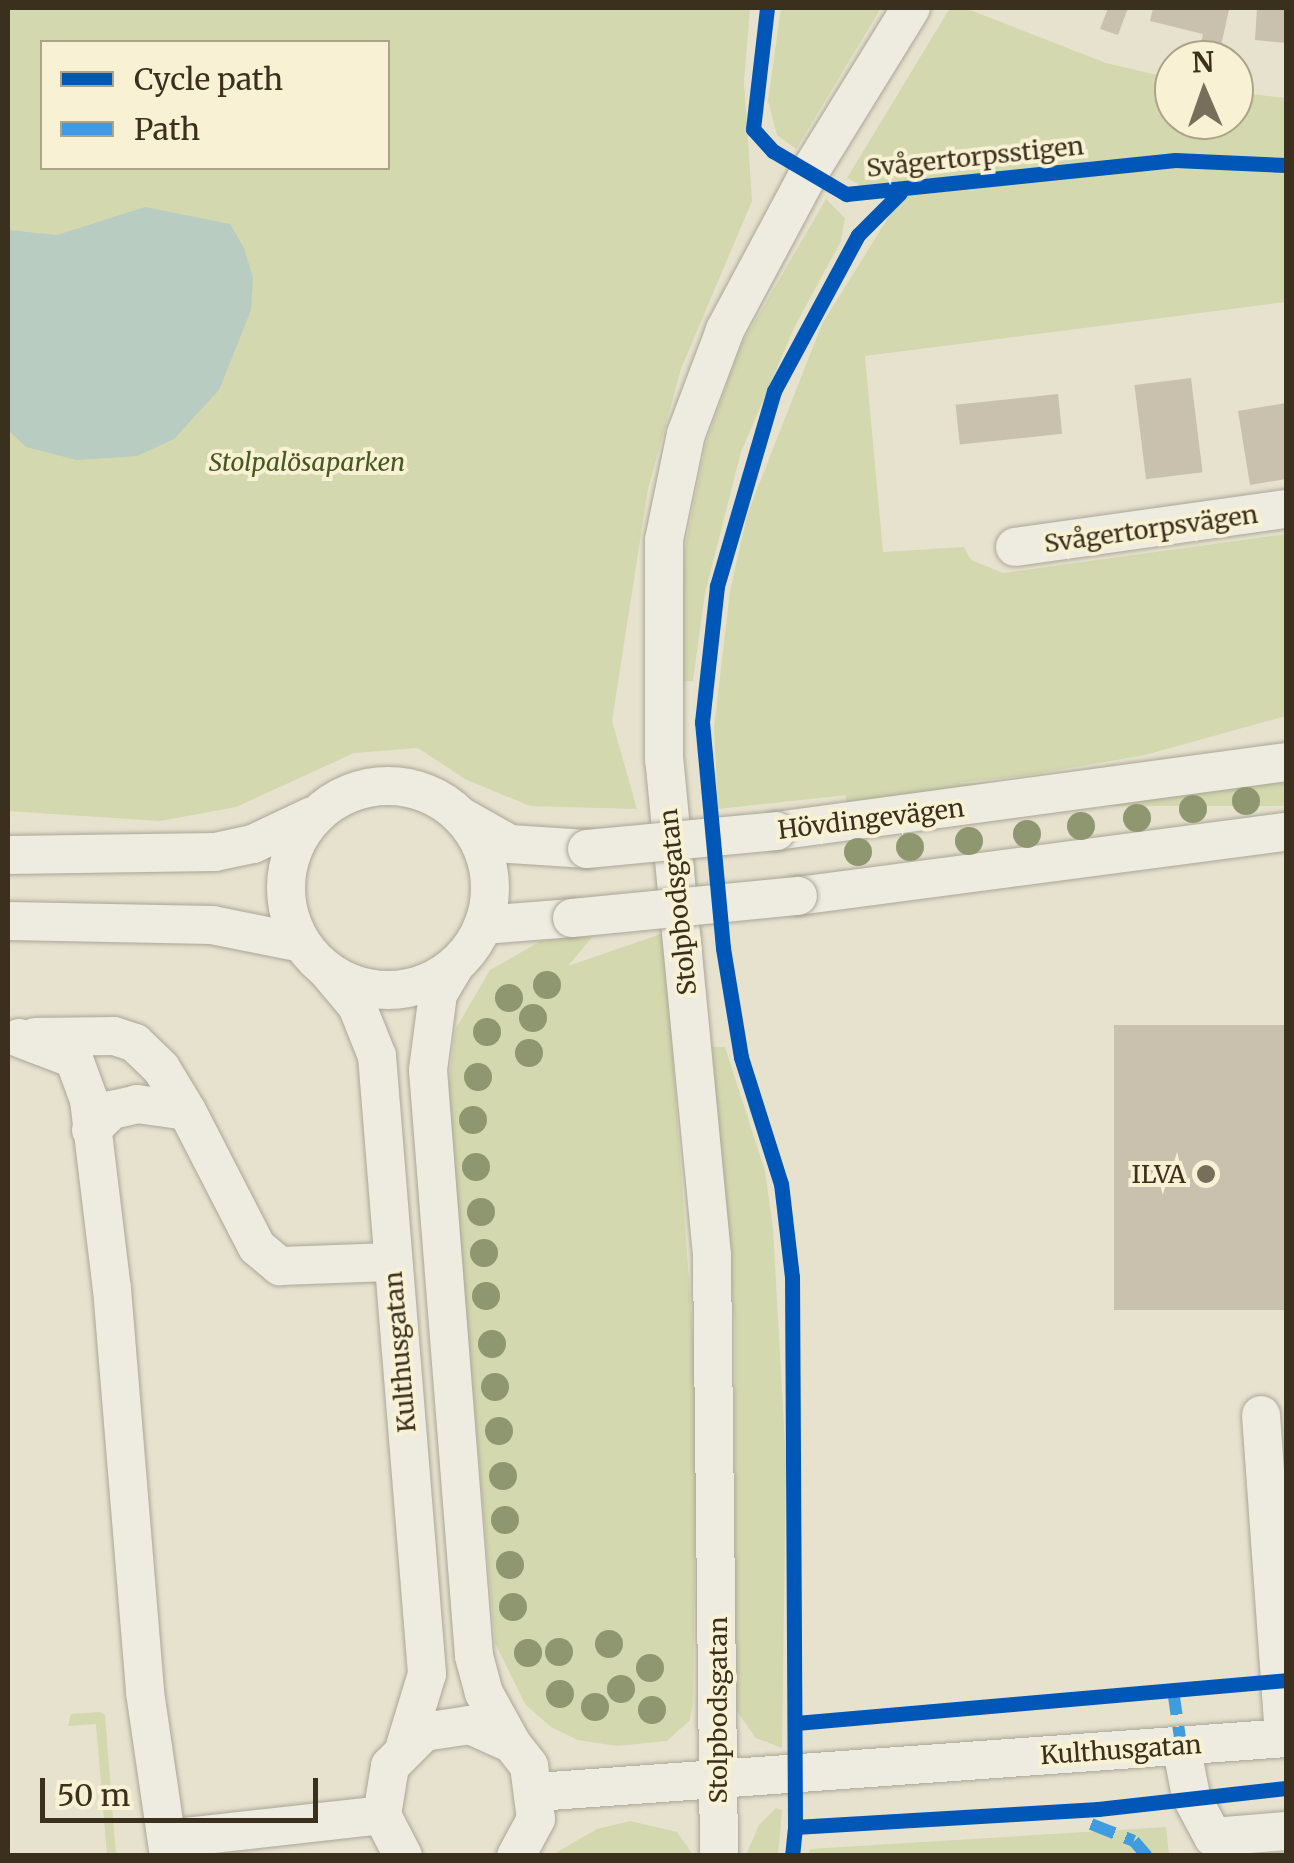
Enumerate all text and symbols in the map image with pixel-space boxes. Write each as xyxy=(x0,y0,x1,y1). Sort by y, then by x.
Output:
legend xyxy=(40,40,390,170)
north arrow xyxy=(1154,40,1254,140)
text: N xyxy=(1191,44,1215,80)
text: Cycle path xyxy=(134,60,283,98)
text: Path xyxy=(134,110,200,148)
street label: Svågertorpsstigen xyxy=(865,131,1085,183)
park label: Stolpalösaparken xyxy=(209,447,405,477)
street label: Svågertorpsvägen xyxy=(1042,499,1260,559)
street label: Hövdingevägen xyxy=(776,793,966,845)
street label: Stolpbodsgatan xyxy=(653,807,703,997)
place label: ILVA xyxy=(1132,1159,1186,1189)
marker: ILVA xyxy=(1195,1163,1217,1185)
street label: Kulthusgatan xyxy=(378,1270,422,1434)
street label: Stolpbodsgatan xyxy=(703,1616,733,1804)
street label: Kulthusgatan xyxy=(1039,1729,1203,1771)
scale bar xyxy=(45,1758,322,1820)
text: 50 m xyxy=(57,1776,130,1814)

